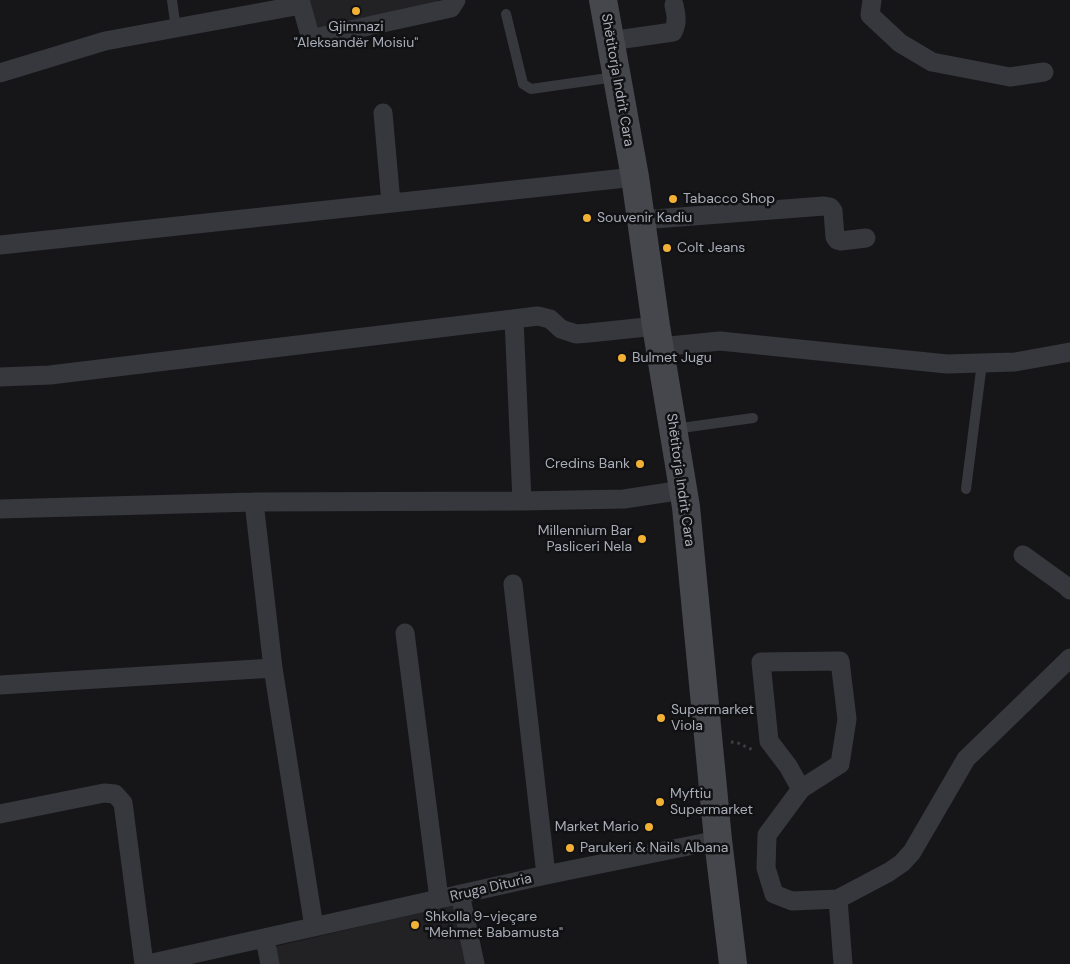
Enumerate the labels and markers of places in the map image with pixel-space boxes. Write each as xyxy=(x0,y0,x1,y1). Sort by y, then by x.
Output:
marker: Gjimnazi "Aleksandër Moisiu" xyxy=(350,5,362,17)
place label: Gjimnazi "Aleksandër Moisiu" xyxy=(294,19,418,52)
place label: Tabacco Shop xyxy=(683,191,775,207)
marker: Tabacco Shop xyxy=(667,193,679,205)
place label: Souvenir Kadiu xyxy=(597,210,692,226)
marker: Souvenir Kadiu xyxy=(581,212,593,224)
place label: Colt Jeans xyxy=(677,240,745,256)
marker: Colt Jeans xyxy=(661,242,673,254)
place label: Bulmet Jugu xyxy=(632,350,712,366)
marker: Bulmet Jugu xyxy=(616,352,628,364)
place label: Credins Bank xyxy=(545,456,630,472)
marker: Credins Bank xyxy=(634,458,646,470)
place label: Millennium Bar Pasliceri Nela xyxy=(538,523,632,556)
marker: Millennium Bar Pasliceri Nela xyxy=(636,533,648,545)
place label: Supermarket Viola xyxy=(671,702,754,734)
marker: Supermarket Viola xyxy=(655,712,667,724)
place label: Myftiu Supermarket xyxy=(670,786,753,819)
marker: Myftiu Supermarket xyxy=(654,796,666,808)
place label: Market Mario xyxy=(555,819,639,835)
marker: Market Mario xyxy=(643,821,655,833)
place label: Parukeri & Nails Albana xyxy=(580,840,728,856)
marker: Parukeri & Nails Albana xyxy=(564,842,576,854)
place label: Shkolla 9-vjeçare "Mehmet Babamusta" xyxy=(425,909,563,942)
marker: Shkolla 9-vjeçare "Mehmet Babamusta" xyxy=(409,919,421,931)

